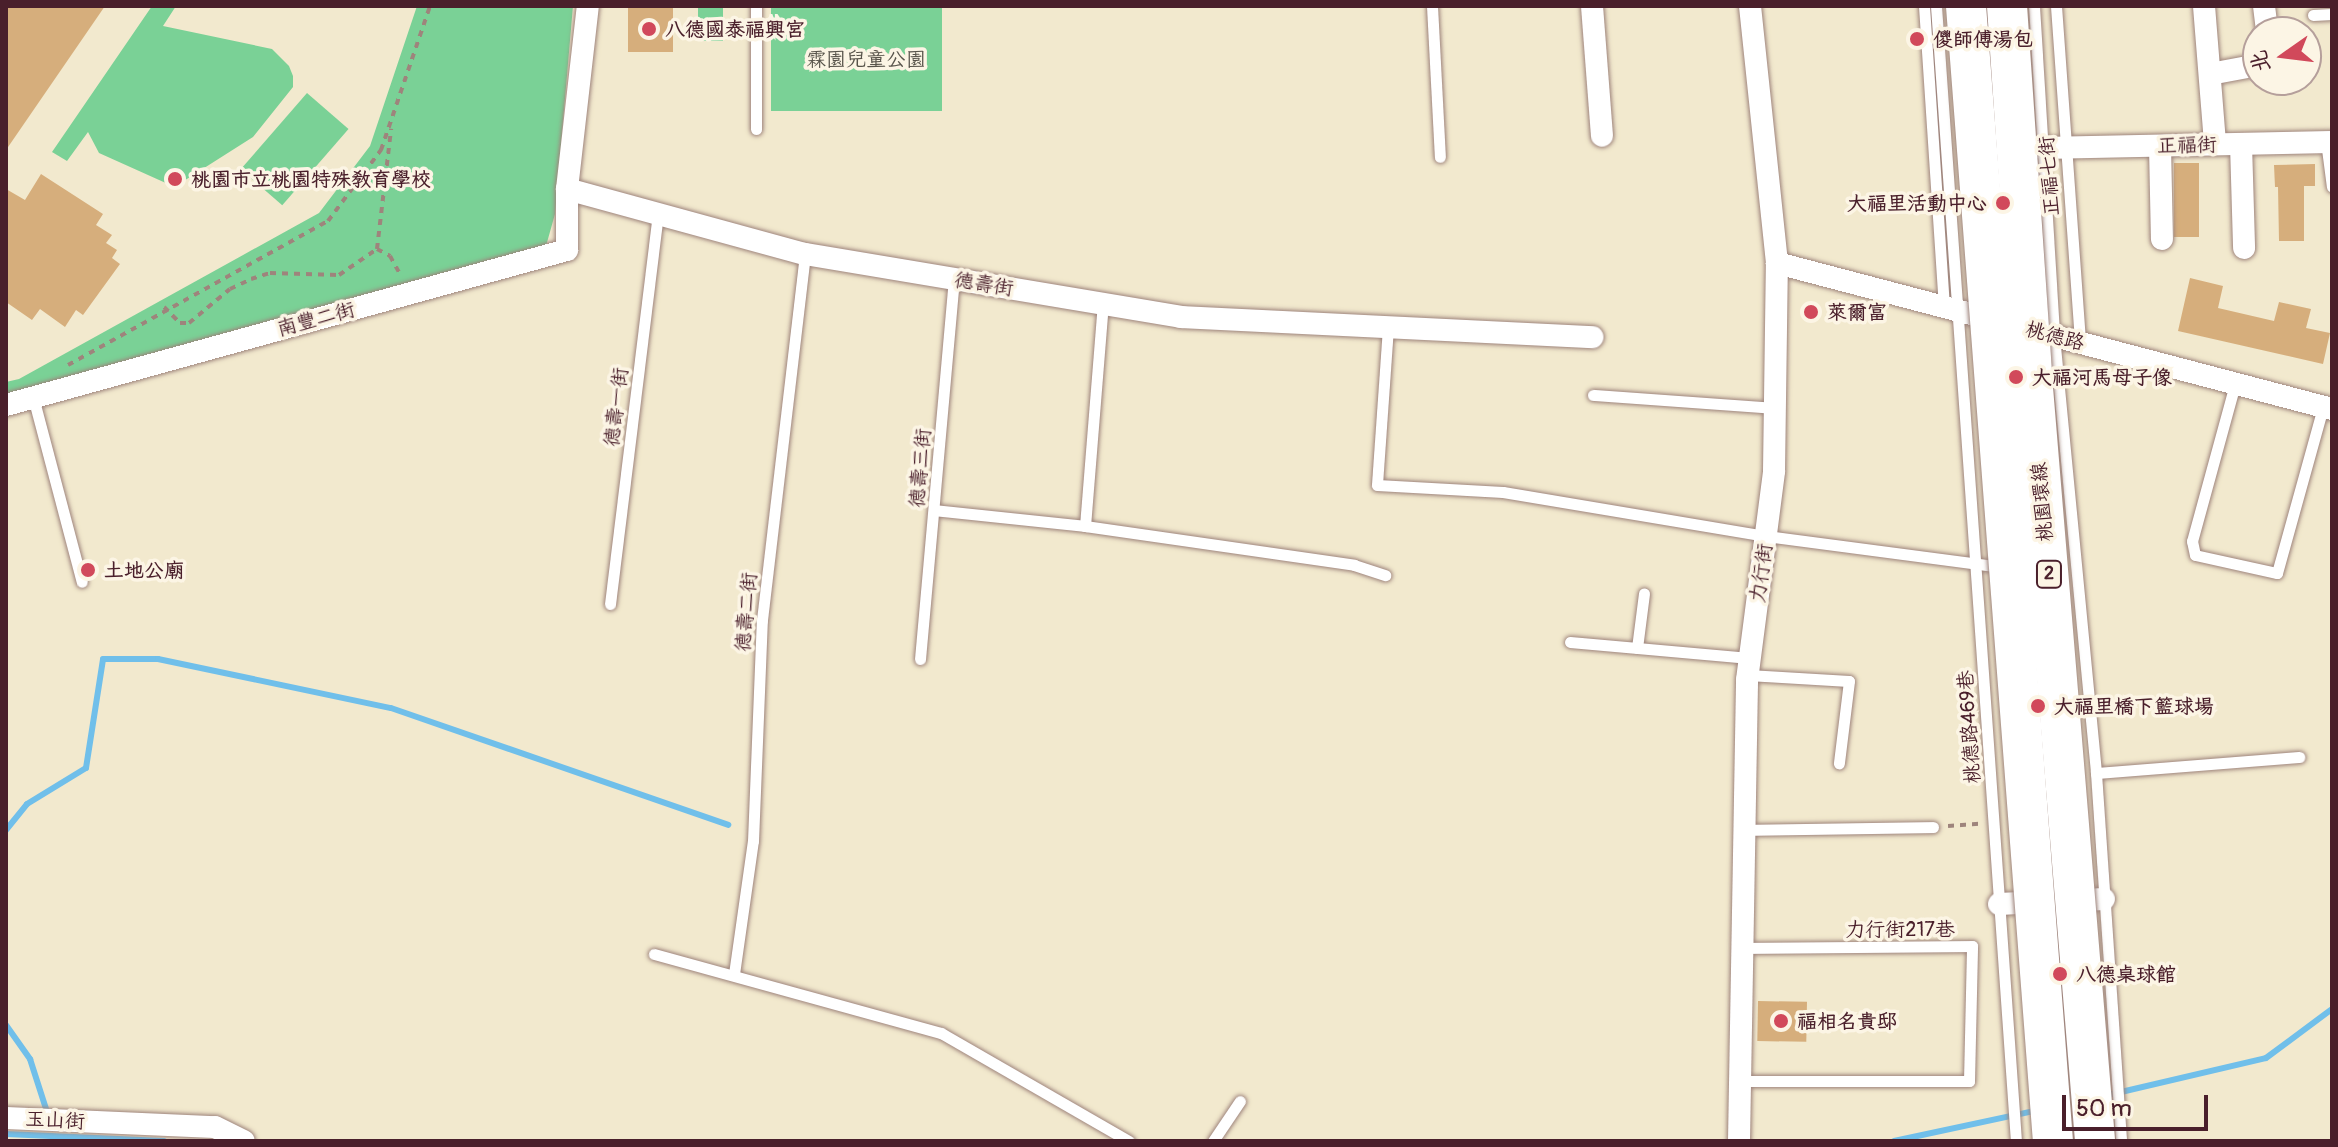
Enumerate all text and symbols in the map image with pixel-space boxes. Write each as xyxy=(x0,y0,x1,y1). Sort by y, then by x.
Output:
north arrow xyxy=(2242,16,2322,96)
place label: 八德國泰福興宮 xyxy=(665,17,805,41)
marker: 八德國泰福興宮 xyxy=(640,20,658,38)
place label: 儍師傅湯包 xyxy=(1933,27,2033,51)
marker: 儍師傅湯包 xyxy=(1908,30,1926,48)
park label: 霖園兒童公園 xyxy=(806,47,926,71)
text: 北 xyxy=(2244,47,2277,75)
street label: 正福街 xyxy=(2157,132,2217,158)
street label: 正福七街 xyxy=(2034,135,2064,217)
place label: 桃園市立桃園特殊教育學校 xyxy=(191,167,431,191)
marker: 桃園市立桃園特殊教育學校 xyxy=(166,170,184,188)
place label: 大福里活動中心 xyxy=(1847,191,1987,215)
marker: 大福里活動中心 xyxy=(1994,194,2012,212)
street label: 德壽街 xyxy=(952,267,1016,301)
street label: 南豐二街 xyxy=(274,297,358,341)
place label: 萊爾富 xyxy=(1827,300,1887,324)
marker: 萊爾富 xyxy=(1802,303,1820,321)
street label: 桃德路 xyxy=(2023,317,2087,355)
place label: 大福河馬母子像 xyxy=(2032,365,2172,389)
street label: 德壽一街 xyxy=(599,366,633,448)
marker: 大福河馬母子像 xyxy=(2007,368,2025,386)
street label: 德壽三街 xyxy=(905,427,935,509)
street label: 桃園環線 xyxy=(2027,461,2057,543)
street label: 力行街 xyxy=(1745,542,1777,604)
place label: 土地公廟 xyxy=(104,558,184,582)
road number: 2 xyxy=(2035,560,2063,588)
marker: 土地公廟 xyxy=(79,561,97,579)
street label: 德壽二街 xyxy=(731,571,761,653)
street label: 桃德路469巷 xyxy=(1953,670,1985,784)
place label: 大福里橋下籃球場 xyxy=(2054,694,2214,718)
marker: 大福里橋下籃球場 xyxy=(2029,697,2047,715)
street label: 力行街217巷 xyxy=(1845,917,1955,941)
place label: 八德桌球館 xyxy=(2076,962,2176,986)
marker: 八德桌球館 xyxy=(2051,965,2069,983)
place label: 福相名貴邸 xyxy=(1797,1009,1897,1033)
marker: 福相名貴邸 xyxy=(1772,1012,1790,1030)
scale bar xyxy=(2066,1079,2212,1129)
text: 50 m xyxy=(2076,1094,2132,1123)
street label: 玉山街 xyxy=(24,1106,86,1134)

